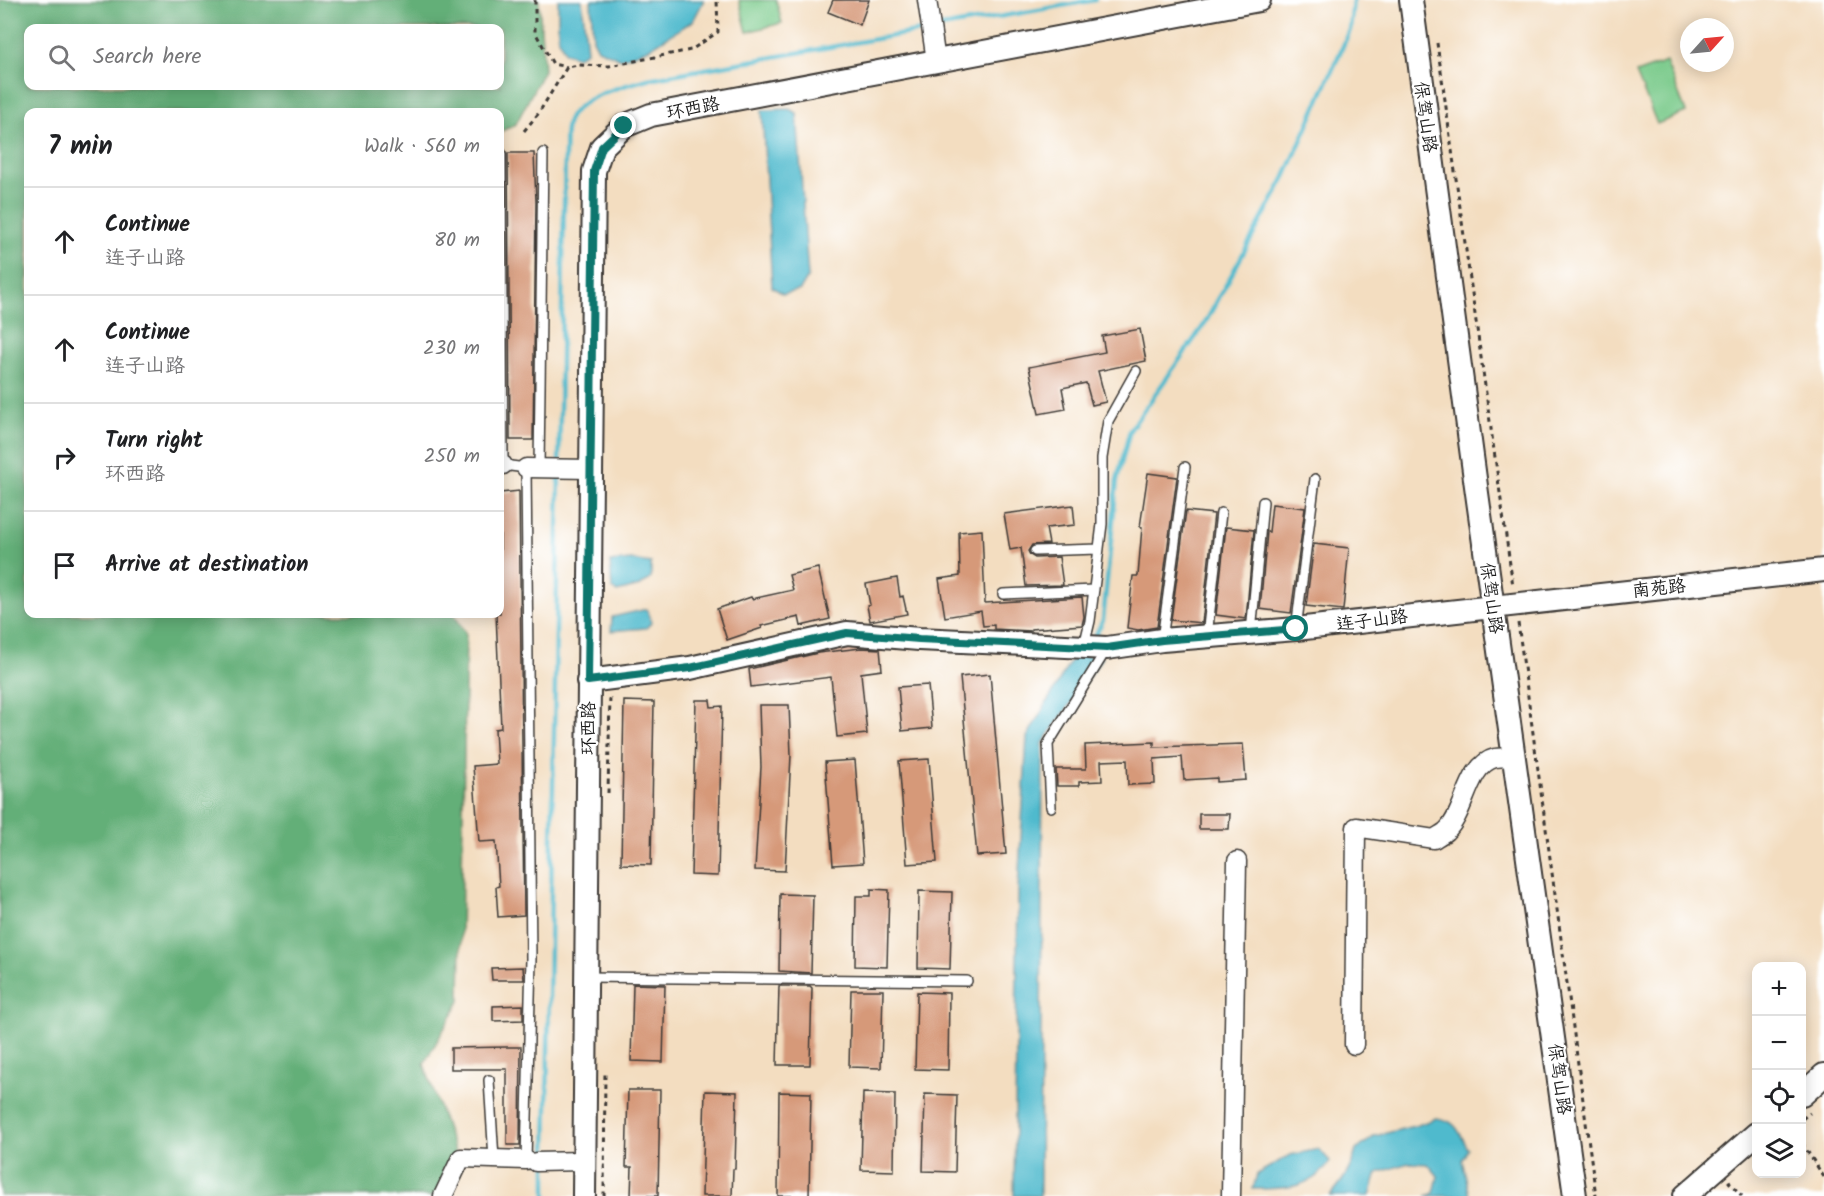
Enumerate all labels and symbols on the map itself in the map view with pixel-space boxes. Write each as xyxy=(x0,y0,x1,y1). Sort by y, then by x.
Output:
north arrow xyxy=(1680,18,1734,72)
street label: 保驾山路 xyxy=(1405,80,1444,155)
street label: 环西路 xyxy=(664,90,723,129)
route end xyxy=(610,112,636,138)
street label: 保驾山路 xyxy=(1471,561,1510,636)
street label: 南苑路 xyxy=(1631,572,1688,607)
street label: 连子山路 xyxy=(1335,603,1410,640)
route start xyxy=(1282,615,1308,641)
street label: 环西路 xyxy=(575,701,604,755)
street label: 保驾山路 xyxy=(1539,1042,1578,1117)

